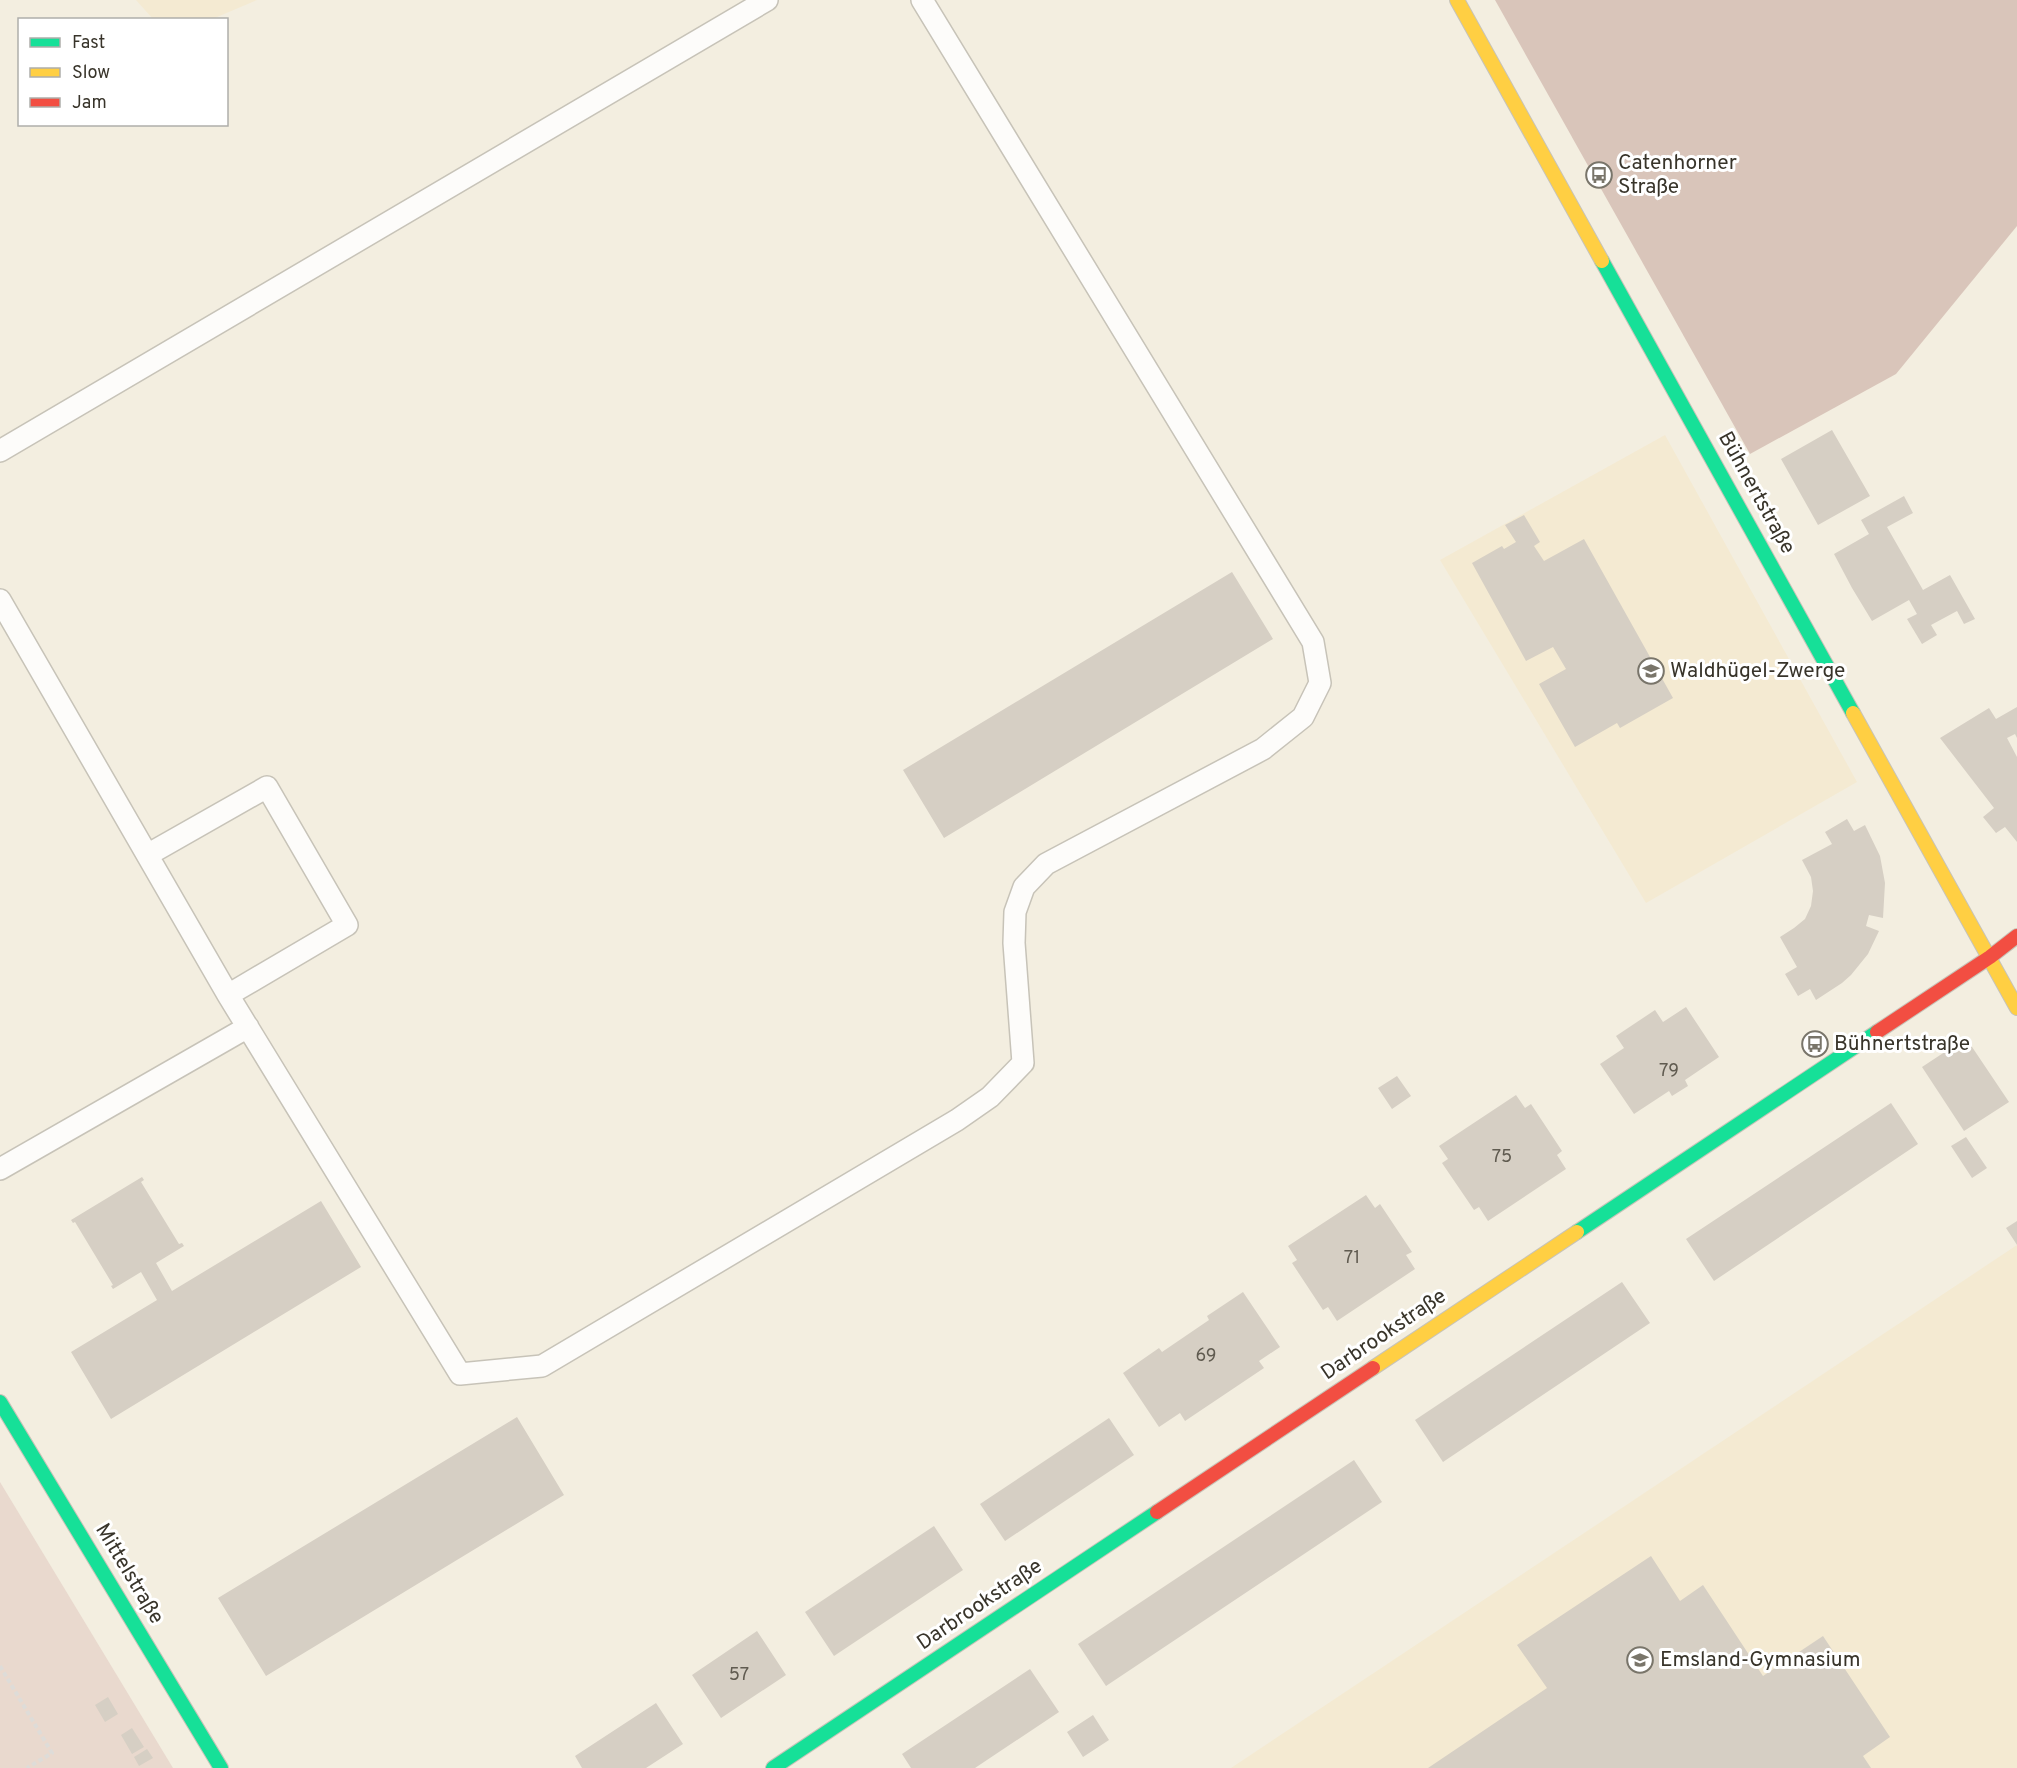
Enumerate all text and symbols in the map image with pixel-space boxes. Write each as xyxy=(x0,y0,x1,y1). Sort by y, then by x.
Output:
legend xyxy=(18,18,228,126)
text: Fast xyxy=(72,32,105,55)
text: Slow xyxy=(72,62,110,85)
text: Jam xyxy=(72,92,107,115)
place label: Catenhorner Straße xyxy=(1618,150,1737,201)
bus stop icon: Catenhorner Straße xyxy=(1584,160,1614,190)
street label: Bühnertstraße xyxy=(1711,427,1801,559)
school or university icon: Waldhügel-Zwerge xyxy=(1636,656,1666,686)
place label: Waldhügel-Zwerge xyxy=(1670,658,1845,685)
bus stop icon: Bühnertstraße xyxy=(1800,1029,1830,1059)
place label: Bühnertstraße xyxy=(1834,1031,1970,1058)
house number: 79 xyxy=(1659,1060,1679,1083)
house number: 75 xyxy=(1492,1146,1512,1169)
house number: 71 xyxy=(1344,1247,1360,1270)
street label: Darbrookstraße xyxy=(1316,1283,1452,1387)
house number: 69 xyxy=(1196,1345,1216,1368)
street label: Mittelstraße xyxy=(88,1519,170,1629)
street label: Darbrookstraße xyxy=(912,1553,1048,1657)
school or university icon: Emsland-Gymnasium xyxy=(1625,1645,1655,1675)
place label: Emsland-Gymnasium xyxy=(1660,1647,1861,1674)
house number: 57 xyxy=(729,1664,749,1687)

